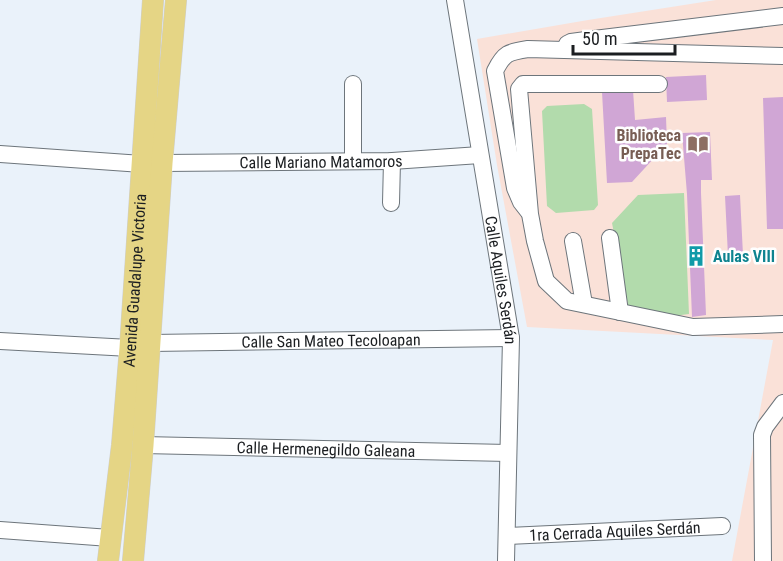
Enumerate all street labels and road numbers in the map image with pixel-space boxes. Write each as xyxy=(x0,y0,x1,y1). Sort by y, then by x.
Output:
street label: Calle Mariano Matamoros xyxy=(239,151,403,172)
street label: Avenida Guadalupe Victoria xyxy=(119,193,150,368)
street label: Calle Aquiles Serdán xyxy=(481,215,520,345)
street label: Calle San Mateo Tecoloapan xyxy=(241,330,421,352)
street label: Calle Hermenegildo Galeana xyxy=(236,438,415,461)
street label: 1ra Cerrada Aquiles Serdán xyxy=(529,518,701,545)

